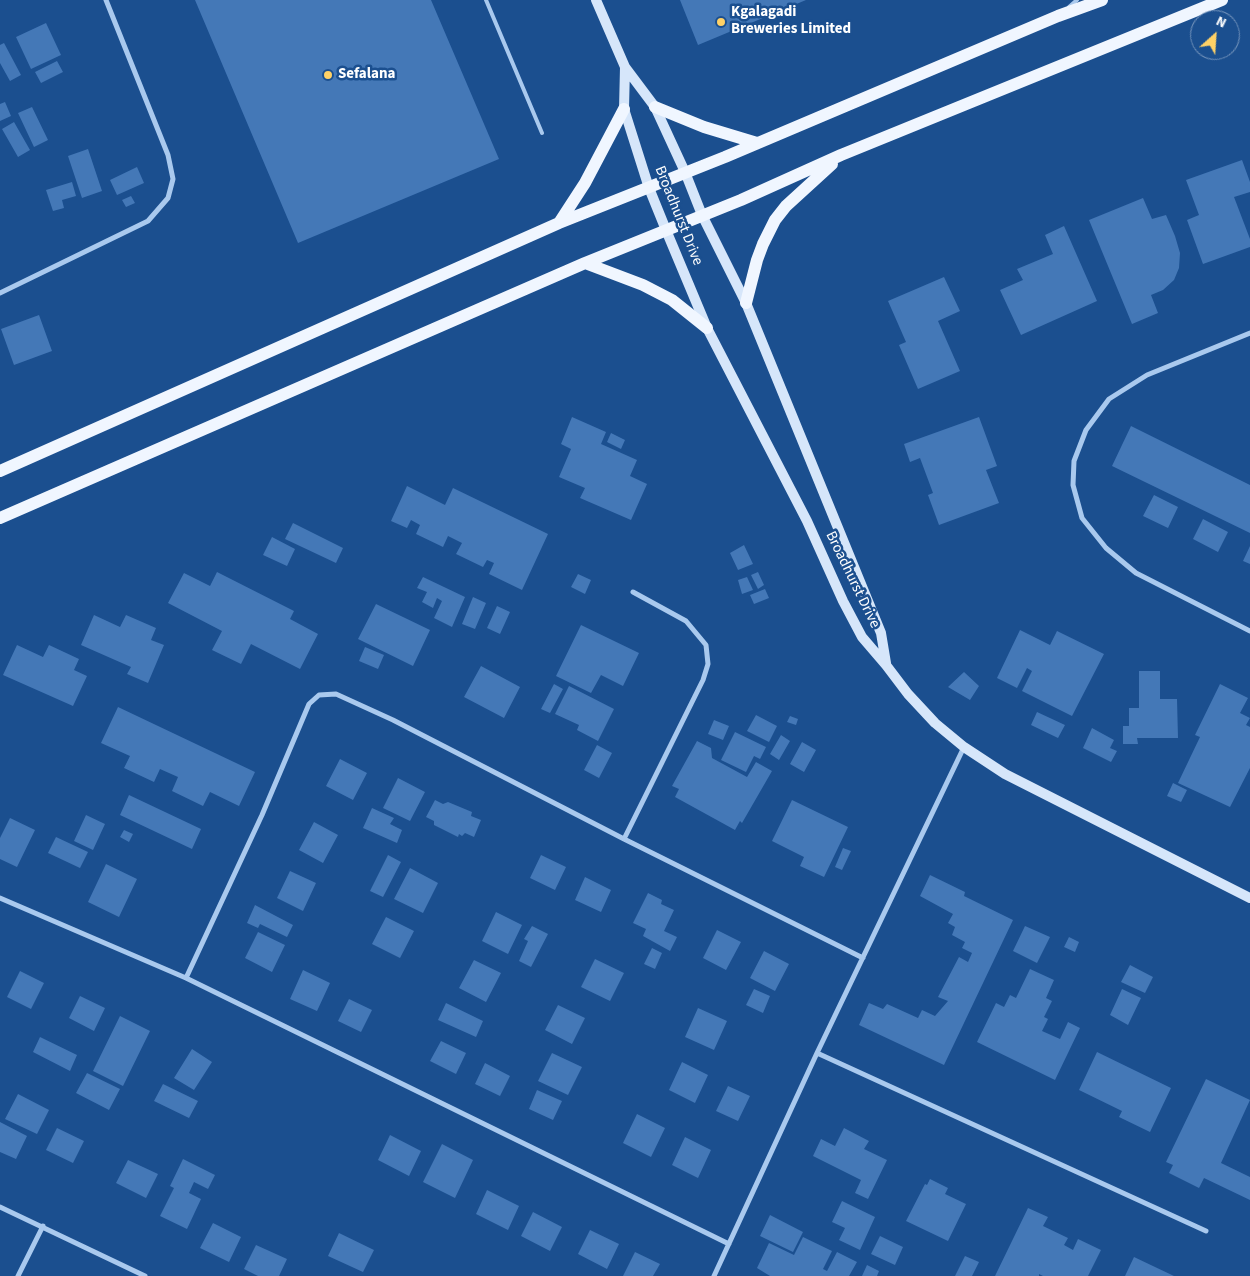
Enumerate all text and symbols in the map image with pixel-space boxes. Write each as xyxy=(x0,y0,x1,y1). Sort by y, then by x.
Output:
place label: Kgalagadi Breweries Limited xyxy=(731,4,851,39)
north arrow xyxy=(1190,10,1240,60)
text: N xyxy=(1213,11,1230,33)
marker: Kgalagadi Breweries Limited xyxy=(715,16,727,28)
place label: Sefalana xyxy=(338,66,395,84)
marker: Sefalana xyxy=(322,69,334,81)
street label: Broadhurst Drive xyxy=(650,164,706,268)
street label: Broadhurst Drive xyxy=(821,529,883,631)

